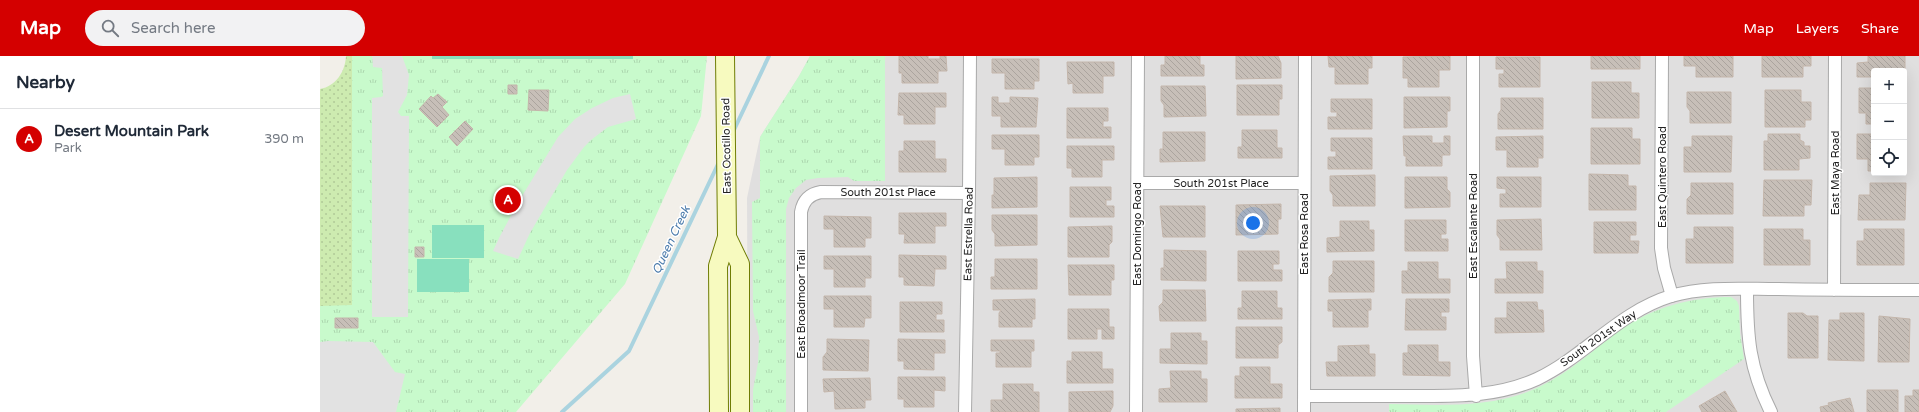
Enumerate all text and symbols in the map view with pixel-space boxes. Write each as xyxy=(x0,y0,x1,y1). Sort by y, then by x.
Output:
search box xyxy=(85,10,365,46)
text: Map xyxy=(20,17,61,39)
icon: search xyxy=(99,17,121,39)
text: Search here xyxy=(131,19,215,37)
text: Map xyxy=(1744,20,1774,37)
text: Layers xyxy=(1796,20,1839,37)
text: Share xyxy=(1861,20,1899,37)
map controls xyxy=(1871,68,1907,176)
button: + xyxy=(1871,68,1907,104)
text: Nearby xyxy=(16,72,75,93)
street label: East Ocotillo Road xyxy=(719,98,734,194)
button: − xyxy=(1871,104,1907,140)
text: Desert Mountain Park xyxy=(54,122,209,140)
street label: East Quintero Road xyxy=(1656,126,1669,228)
text: A xyxy=(24,131,34,147)
text: 390 m xyxy=(264,131,304,147)
street label: East Maya Road xyxy=(1829,131,1842,215)
text: Park xyxy=(54,140,82,156)
button: locate xyxy=(1871,140,1907,176)
street label: East Escalante Road xyxy=(1467,173,1480,279)
street label: South 201st Place xyxy=(1173,177,1269,190)
street label: East Domingo Road xyxy=(1131,182,1144,286)
pin: A xyxy=(495,185,521,215)
street label: South 201st Place xyxy=(840,186,936,199)
street label: East Estrella Road xyxy=(961,187,976,281)
street label: East Rosa Road xyxy=(1298,193,1311,275)
water label: Queen Creek xyxy=(649,202,694,276)
your location xyxy=(1243,213,1263,233)
street label: East Broadmoor Trail xyxy=(795,249,808,359)
street label: South 201st Way xyxy=(1558,307,1639,369)

